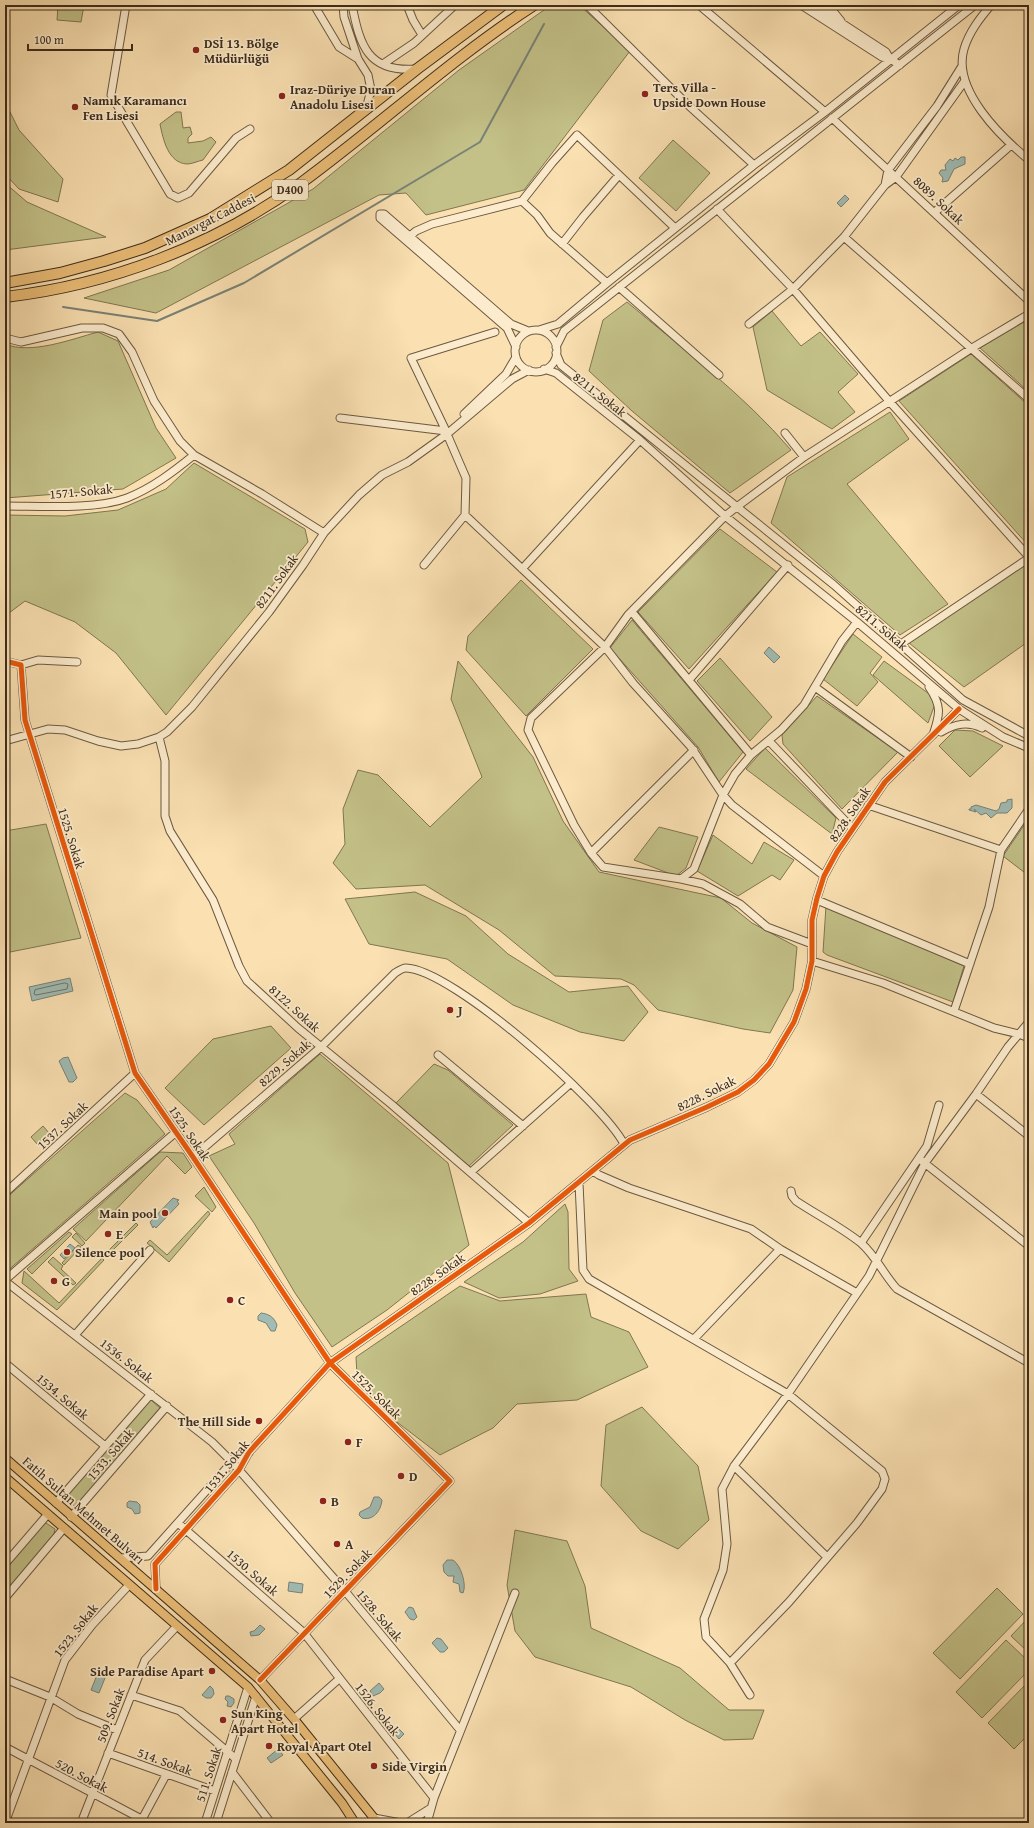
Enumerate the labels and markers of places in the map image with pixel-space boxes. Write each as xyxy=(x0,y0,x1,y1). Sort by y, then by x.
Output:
place label: DSİ 13. Bölge Müdürlüğü xyxy=(204,34,279,68)
marker: DSİ 13. Bölge Müdürlüğü xyxy=(191,45,201,55)
place label: Ters Villa - Upside Down House xyxy=(653,78,766,112)
place label: Iraz-Düriye Duran Anadolu Lisesi xyxy=(290,80,396,114)
marker: Ters Villa - Upside Down House xyxy=(640,89,650,99)
place label: Namık Karamancı Fen Lisesi xyxy=(83,91,187,125)
marker: Iraz-Düriye Duran Anadolu Lisesi xyxy=(277,91,287,101)
marker: Namık Karamancı Fen Lisesi xyxy=(70,102,80,112)
place label: J xyxy=(456,1001,463,1020)
marker: J xyxy=(445,1005,455,1015)
place label: Main pool xyxy=(99,1204,157,1223)
marker: Main pool xyxy=(160,1208,170,1218)
place label: E xyxy=(116,1225,123,1244)
marker: E xyxy=(103,1229,113,1239)
place label: Silence pool xyxy=(75,1243,144,1262)
marker: Silence pool xyxy=(62,1247,72,1257)
place label: G xyxy=(62,1272,70,1291)
marker: G xyxy=(49,1276,59,1286)
place label: C xyxy=(238,1291,245,1310)
marker: C xyxy=(225,1295,235,1305)
place label: The Hill Side xyxy=(178,1412,251,1431)
marker: The Hill Side xyxy=(254,1416,264,1426)
place label: F xyxy=(356,1433,363,1452)
marker: F xyxy=(343,1437,353,1447)
place label: D xyxy=(409,1467,417,1486)
marker: D xyxy=(396,1471,406,1481)
place label: B xyxy=(331,1492,339,1511)
marker: B xyxy=(318,1496,328,1506)
place label: A xyxy=(345,1535,354,1554)
marker: A xyxy=(332,1539,342,1549)
place label: Side Paradise Apart xyxy=(90,1662,204,1681)
marker: Side Paradise Apart xyxy=(207,1666,217,1676)
place label: Sun King Apart Hotel xyxy=(231,1704,298,1738)
marker: Sun King Apart Hotel xyxy=(218,1715,228,1725)
place label: Royal Apart Otel xyxy=(277,1737,372,1756)
marker: Royal Apart Otel xyxy=(264,1741,274,1751)
place label: Side Virgin xyxy=(382,1757,447,1776)
marker: Side Virgin xyxy=(369,1761,379,1771)

